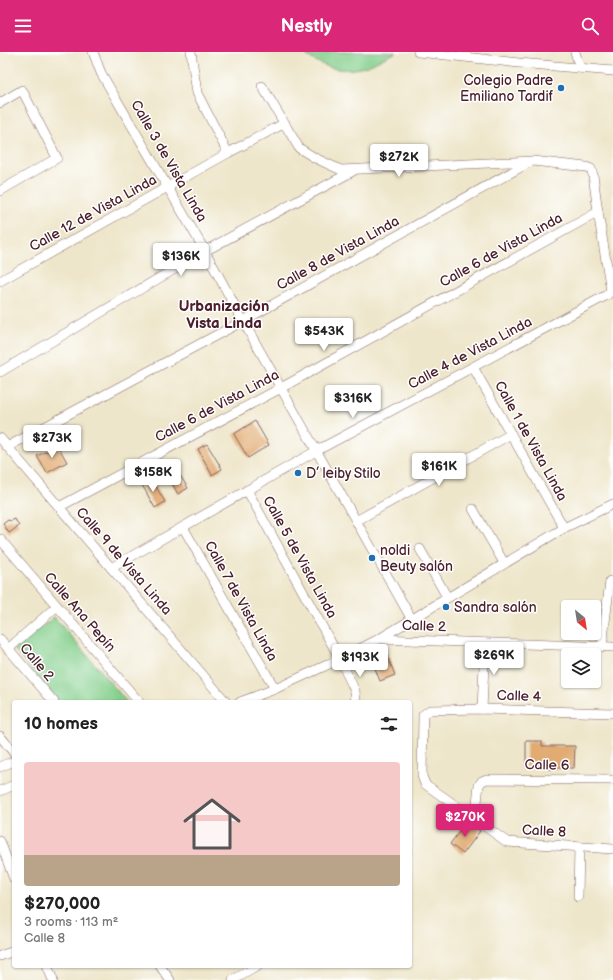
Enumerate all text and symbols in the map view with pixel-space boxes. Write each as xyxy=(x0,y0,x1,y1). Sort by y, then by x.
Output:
icon: menu xyxy=(12,15,34,37)
icon: search xyxy=(579,15,601,37)
text: Nestly xyxy=(281,16,332,37)
place label: Colegio Padre Emiliano Tardif xyxy=(460,72,554,105)
marker: Colegio Padre Emiliano Tardif xyxy=(556,83,566,93)
street label: Calle 3 de Vista Linda xyxy=(127,97,211,225)
pin: $272K xyxy=(371,144,427,178)
text: $272K xyxy=(379,149,419,165)
street label: Calle 12 de Vista Linda xyxy=(26,171,160,255)
street label: Calle 6 de Vista Linda xyxy=(437,209,565,291)
street label: Calle 8 de Vista Linda xyxy=(274,212,402,294)
pin: $136K xyxy=(153,243,209,277)
text: $136K xyxy=(162,248,200,264)
district label: Urbanización Vista Linda xyxy=(179,297,269,333)
street label: Calle 4 de Vista Linda xyxy=(405,313,535,393)
pin: $543K xyxy=(296,318,352,352)
text: $543K xyxy=(304,323,344,339)
street label: Calle 6 de Vista Linda xyxy=(152,366,282,446)
street label: Calle 1 de Vista Linda xyxy=(491,378,571,504)
pin: $316K xyxy=(325,385,381,419)
text: $316K xyxy=(334,390,372,406)
pin: $273K xyxy=(24,425,80,459)
text: $273K xyxy=(32,430,72,446)
pin: $161K xyxy=(411,453,467,487)
text: $161K xyxy=(421,458,457,474)
pin: $158K xyxy=(125,459,181,493)
text: $158K xyxy=(134,464,172,480)
place label: D’ leiby Stilo xyxy=(306,465,381,482)
marker: D’ leiby Stilo xyxy=(293,468,303,478)
street label: Calle 5 de Vista Linda xyxy=(259,493,341,621)
street label: Calle 9 de Vista Linda xyxy=(73,504,175,618)
street label: Calle 7 de Vista Linda xyxy=(201,538,281,664)
place label: noldi Beuty salón xyxy=(380,542,453,575)
marker: noldi Beuty salón xyxy=(367,553,377,563)
street label: Calle Ana Pepín xyxy=(41,569,119,655)
place label: Sandra salón xyxy=(454,599,537,616)
north arrow xyxy=(561,600,601,640)
map controls xyxy=(561,600,601,688)
marker: Sandra salón xyxy=(441,602,451,612)
street label: Calle 2 xyxy=(402,617,447,635)
street label: Calle 2 xyxy=(16,640,58,685)
pin: $269K xyxy=(466,642,522,676)
pin: $193K xyxy=(332,644,388,678)
text: $269K xyxy=(474,647,514,663)
button: layers xyxy=(561,648,601,688)
text: $193K xyxy=(341,649,379,665)
street label: Calle 4 xyxy=(496,687,542,705)
icon: filters xyxy=(378,713,400,735)
text: 10 homes xyxy=(24,714,98,734)
street label: Calle 6 xyxy=(525,756,570,774)
icon: home xyxy=(176,788,248,860)
pin: $270K xyxy=(437,804,493,838)
text: $270K xyxy=(445,809,485,825)
street label: Calle 8 xyxy=(521,821,567,841)
text: $270,000 xyxy=(24,894,100,914)
text: 3 rooms · 113 m² xyxy=(24,914,118,930)
text: Calle 8 xyxy=(24,930,65,946)

